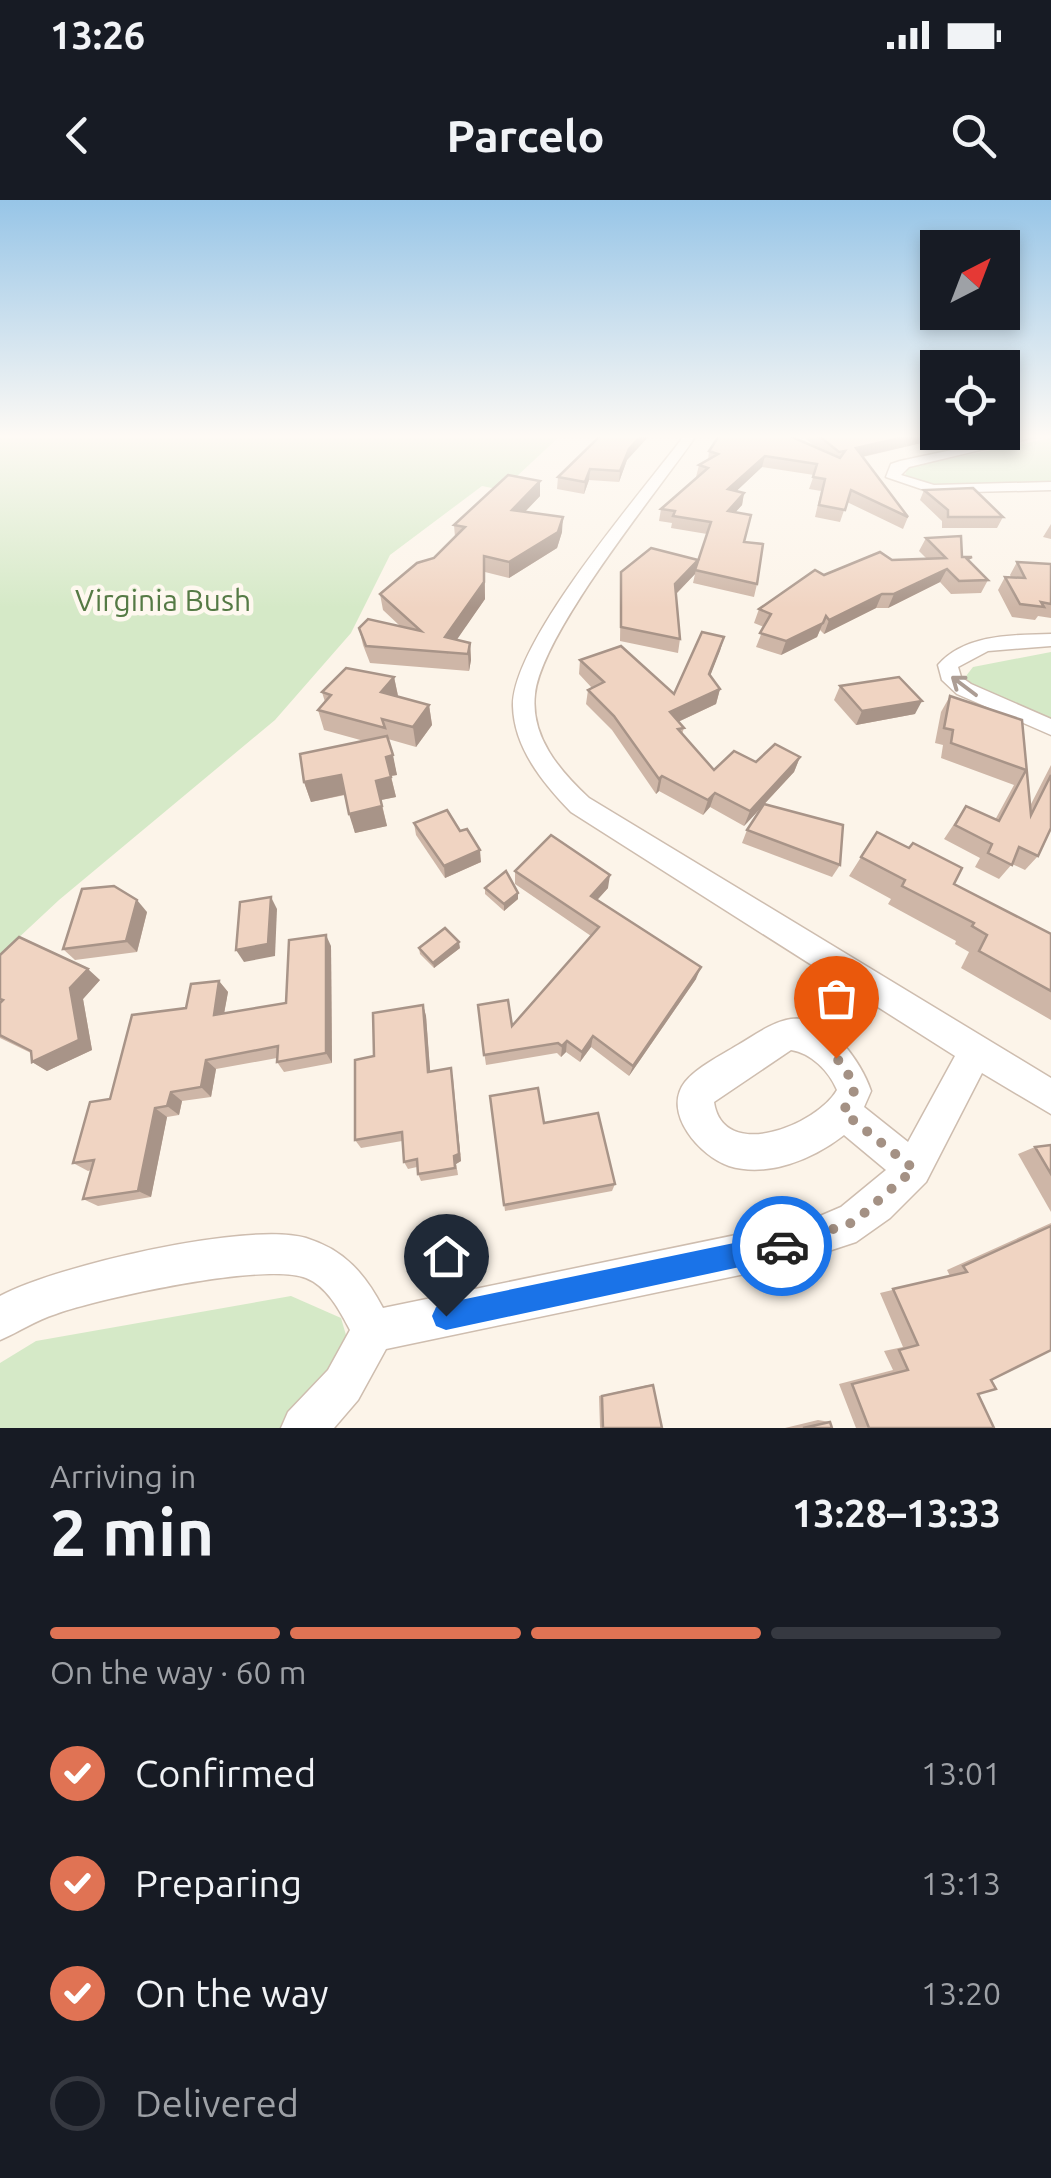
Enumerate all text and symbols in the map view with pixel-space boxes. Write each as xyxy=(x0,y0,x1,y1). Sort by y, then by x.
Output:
text: 13:26 xyxy=(50,14,145,56)
icon: back xyxy=(50,108,105,163)
icon: search xyxy=(946,108,1001,163)
text: Parcelo xyxy=(446,110,605,161)
north arrow xyxy=(920,230,1020,330)
map controls xyxy=(920,230,1020,450)
button: locate xyxy=(920,350,1020,450)
park label: Virginia Bush xyxy=(75,583,251,617)
one-way arrow xyxy=(950,676,978,697)
pin xyxy=(794,956,879,1059)
icon: bag xyxy=(809,971,864,1026)
courier xyxy=(732,1196,832,1296)
pin xyxy=(404,1214,489,1317)
icon: car xyxy=(755,1219,810,1274)
icon: home xyxy=(419,1229,474,1284)
text: Arriving in xyxy=(50,1458,196,1494)
text: 13:28–13:33 xyxy=(792,1492,1001,1534)
text: 2 min xyxy=(50,1495,214,1568)
text: On the way · 60 m xyxy=(50,1654,306,1690)
icon: check xyxy=(50,1746,105,1801)
text: Confirmed xyxy=(135,1752,316,1794)
text: 13:01 xyxy=(921,1755,1001,1791)
icon: check xyxy=(50,1856,105,1911)
text: Preparing xyxy=(135,1862,302,1904)
text: 13:13 xyxy=(921,1865,1001,1901)
icon: check xyxy=(50,1966,105,2021)
text: On the way xyxy=(135,1972,328,2014)
text: 13:20 xyxy=(921,1975,1001,2011)
text: Delivered xyxy=(135,2082,299,2124)

